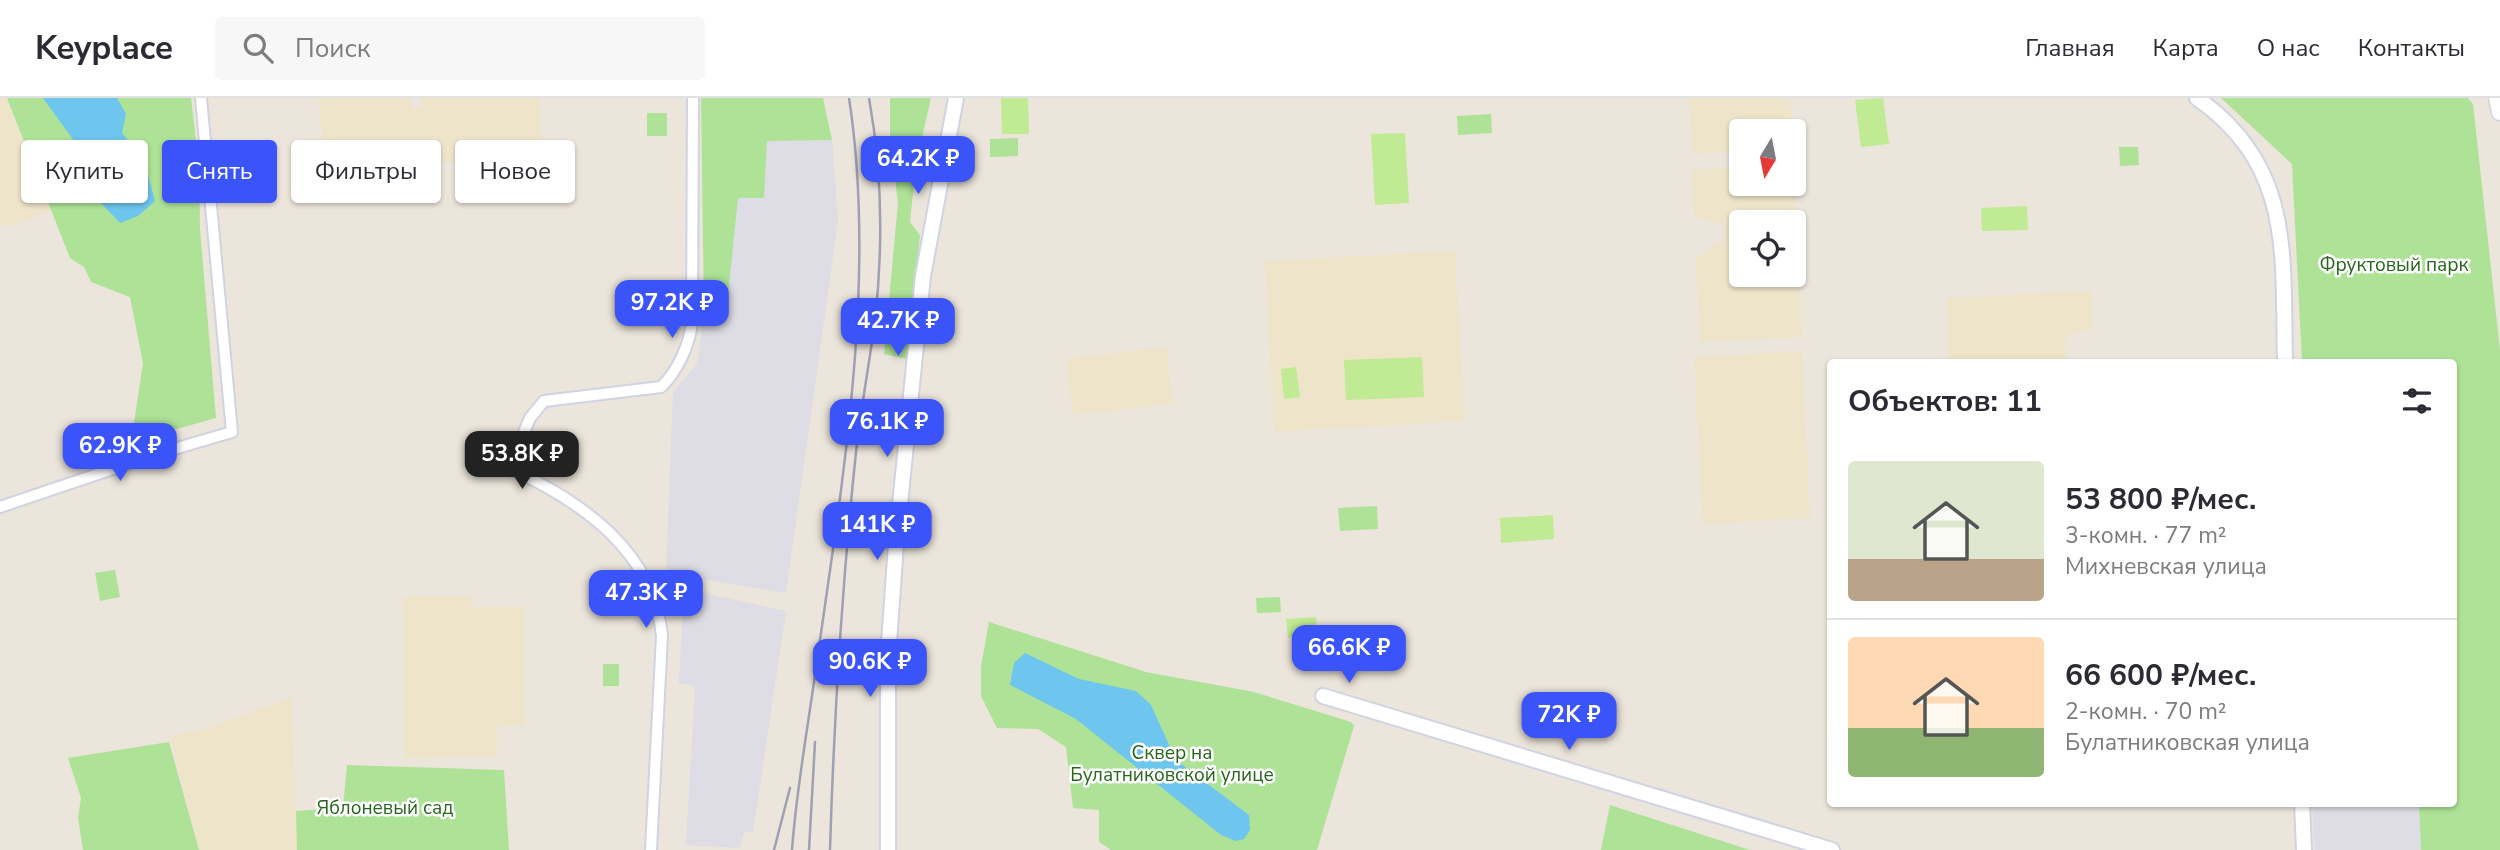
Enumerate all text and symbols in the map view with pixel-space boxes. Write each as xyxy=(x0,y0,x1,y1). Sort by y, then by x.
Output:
search box xyxy=(215,17,705,80)
text: Keyplace xyxy=(35,26,173,71)
icon: search xyxy=(239,29,277,67)
text: Поиск xyxy=(295,31,371,66)
text: Главная xyxy=(2025,32,2115,64)
text: Карта xyxy=(2153,32,2219,64)
text: О нас xyxy=(2257,32,2320,64)
text: Контакты xyxy=(2358,32,2465,64)
north arrow xyxy=(1729,119,1806,196)
map controls xyxy=(1729,119,1806,287)
pin: 64.2K ₽ xyxy=(853,136,983,196)
chip: Купить xyxy=(21,140,148,203)
chip: Снять xyxy=(162,140,277,203)
chip: Фильтры xyxy=(291,140,441,203)
chip: Новое xyxy=(455,140,575,203)
text: 64.2K ₽ xyxy=(877,143,959,174)
button: locate xyxy=(1729,210,1806,287)
park label: Фруктовый парк xyxy=(2319,252,2469,278)
pin: 97.2K ₽ xyxy=(607,280,737,340)
text: 97.2K ₽ xyxy=(631,287,713,318)
pin: 42.7K ₽ xyxy=(833,299,963,358)
text: 42.7K ₽ xyxy=(857,305,939,336)
text: Объектов: 11 xyxy=(1848,381,2042,422)
icon: filters xyxy=(2398,382,2436,420)
pin: 76.1K ₽ xyxy=(822,400,952,459)
text: 76.1K ₽ xyxy=(846,406,928,437)
pin: 62.9K ₽ xyxy=(55,424,185,483)
text: 62.9K ₽ xyxy=(79,430,161,461)
pin: 53.8K ₽ xyxy=(457,432,587,491)
text: 53.8K ₽ xyxy=(481,438,563,469)
text: 53 800 ₽/мес. xyxy=(2065,479,2256,520)
icon: home xyxy=(1904,489,1988,573)
pin: 141K ₽ xyxy=(820,503,934,562)
text: 141K ₽ xyxy=(839,509,915,540)
text: 3-комн. · 77 m² xyxy=(2065,520,2227,551)
text: Михневская улица xyxy=(2065,551,2267,582)
pin: 47.3K ₽ xyxy=(581,570,711,630)
text: 47.3K ₽ xyxy=(605,577,687,608)
pin: 66.6K ₽ xyxy=(1284,626,1414,685)
text: 66.6K ₽ xyxy=(1308,632,1390,663)
pin: 90.6K ₽ xyxy=(805,640,935,699)
text: 90.6K ₽ xyxy=(829,646,911,677)
text: 66 600 ₽/мес. xyxy=(2065,655,2256,696)
icon: home xyxy=(1904,665,1988,749)
pin: 72K ₽ xyxy=(1520,692,1618,752)
text: 2-комн. · 70 m² xyxy=(2065,696,2227,727)
text: 72K ₽ xyxy=(1538,699,1600,730)
text: Булатниковская улица xyxy=(2065,727,2310,758)
park label: Сквер на Булатниковской улице xyxy=(1070,740,1274,788)
park label: Яблоневый сад xyxy=(316,795,454,821)

